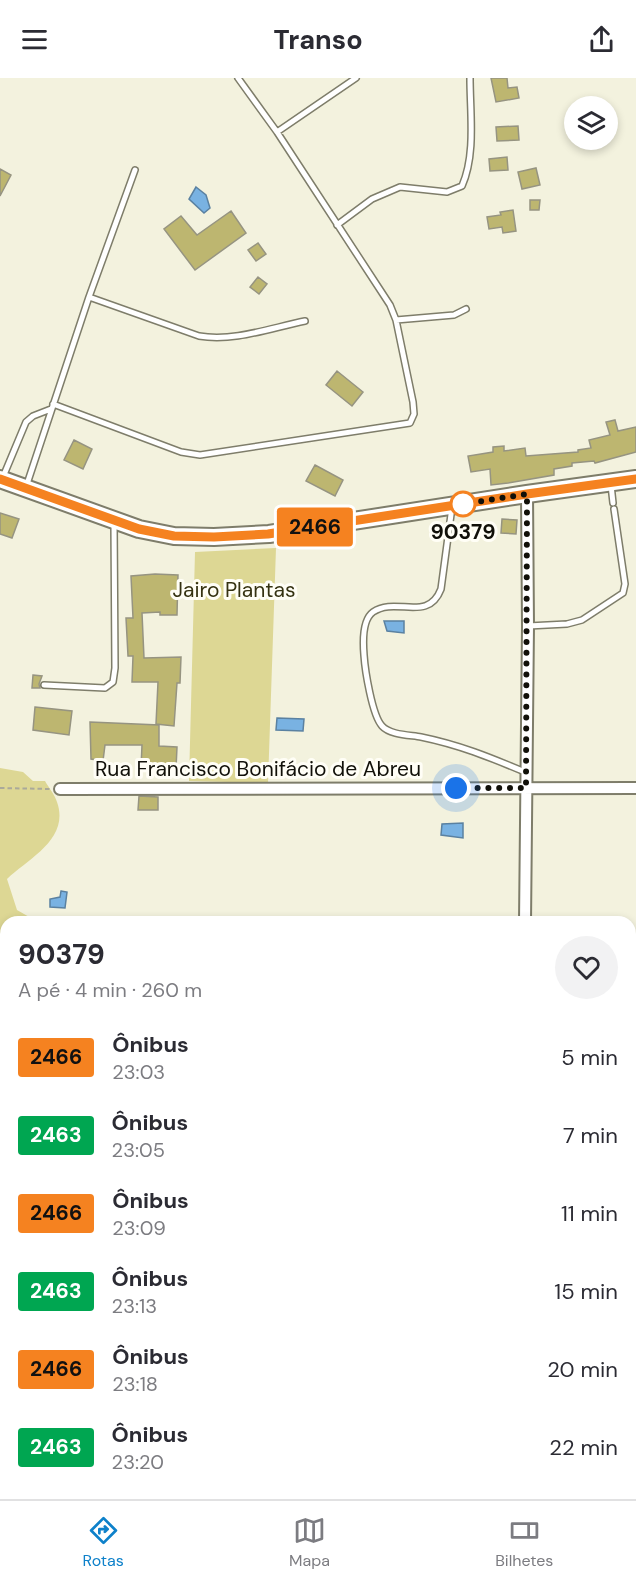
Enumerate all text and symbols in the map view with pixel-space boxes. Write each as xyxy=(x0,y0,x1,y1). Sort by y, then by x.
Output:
text: Transo xyxy=(273,22,363,57)
icon: menu xyxy=(18,23,51,56)
icon: share xyxy=(585,23,618,56)
map controls xyxy=(564,96,618,150)
button: layers xyxy=(564,96,618,150)
marker: 90379 xyxy=(450,491,476,517)
line badge: 2466 xyxy=(273,508,357,546)
text: 2466 xyxy=(289,513,341,541)
place label: 90379 xyxy=(430,518,496,546)
park label: Jairo Plantas xyxy=(173,576,295,604)
street label: Rua Francisco Bonifácio de Abreu xyxy=(95,755,421,783)
your location xyxy=(441,773,471,803)
text: 90379 xyxy=(18,936,105,973)
button: heart xyxy=(555,936,618,999)
text: A pé · 4 min · 260 m xyxy=(18,977,202,1003)
text: Ônibus xyxy=(112,1030,189,1059)
text: 2466 xyxy=(30,1043,82,1071)
text: 5 min xyxy=(561,1043,618,1072)
text: 23:03 xyxy=(112,1059,165,1085)
text: Ônibus xyxy=(112,1108,188,1137)
text: 2463 xyxy=(30,1121,82,1149)
text: 7 min xyxy=(563,1121,618,1150)
text: 23:05 xyxy=(112,1137,165,1163)
text: Ônibus xyxy=(112,1186,189,1215)
text: 2466 xyxy=(30,1199,82,1227)
text: 11 min xyxy=(561,1199,618,1228)
text: 23:09 xyxy=(112,1215,166,1241)
text: Ônibus xyxy=(112,1264,188,1293)
text: 2463 xyxy=(30,1277,82,1305)
text: 15 min xyxy=(554,1277,618,1306)
text: 23:13 xyxy=(112,1293,157,1319)
text: Ônibus xyxy=(112,1342,189,1371)
text: 2466 xyxy=(30,1355,82,1383)
text: 20 min xyxy=(547,1355,618,1384)
text: 23:18 xyxy=(112,1371,158,1397)
text: Ônibus xyxy=(112,1420,188,1449)
text: 2463 xyxy=(30,1433,82,1461)
text: 22 min xyxy=(549,1433,618,1462)
text: 23:20 xyxy=(112,1449,164,1475)
tab: Rotas xyxy=(83,1514,124,1571)
tab: Mapa xyxy=(289,1514,330,1571)
tab: Bilhetes xyxy=(495,1514,553,1571)

